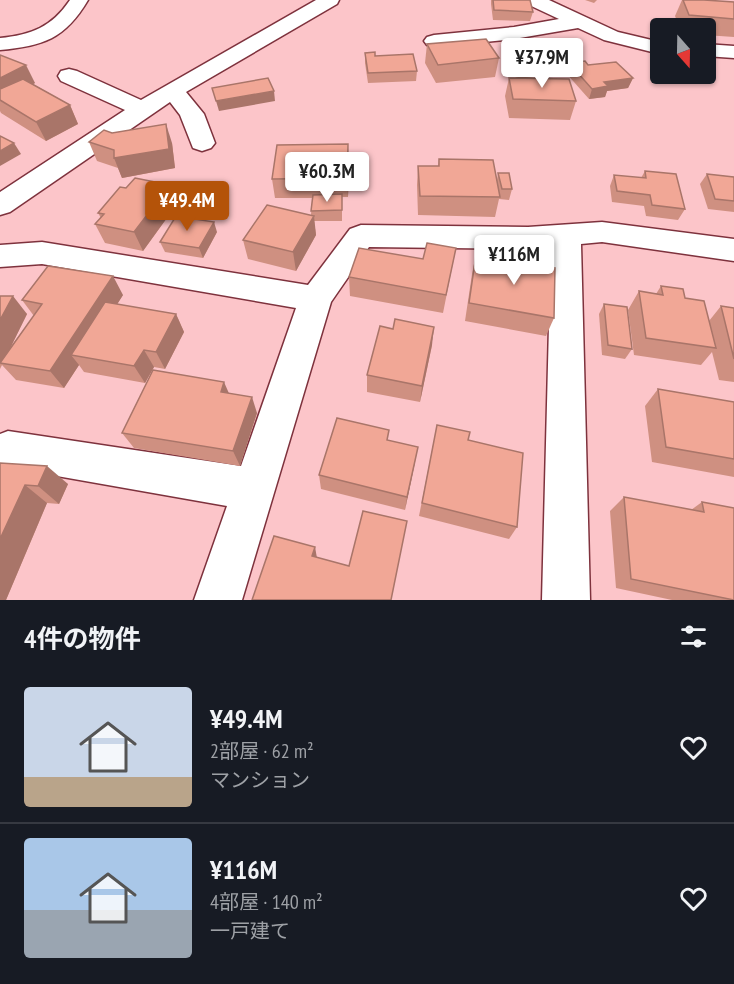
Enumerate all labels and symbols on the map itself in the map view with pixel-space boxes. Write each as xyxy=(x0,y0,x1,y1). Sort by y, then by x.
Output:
north arrow xyxy=(650,18,716,84)
pin: ¥37.9M xyxy=(493,38,591,89)
pin: ¥60.3M xyxy=(278,152,376,203)
pin: ¥49.4M xyxy=(138,181,236,232)
pin: ¥116M xyxy=(472,235,556,286)

